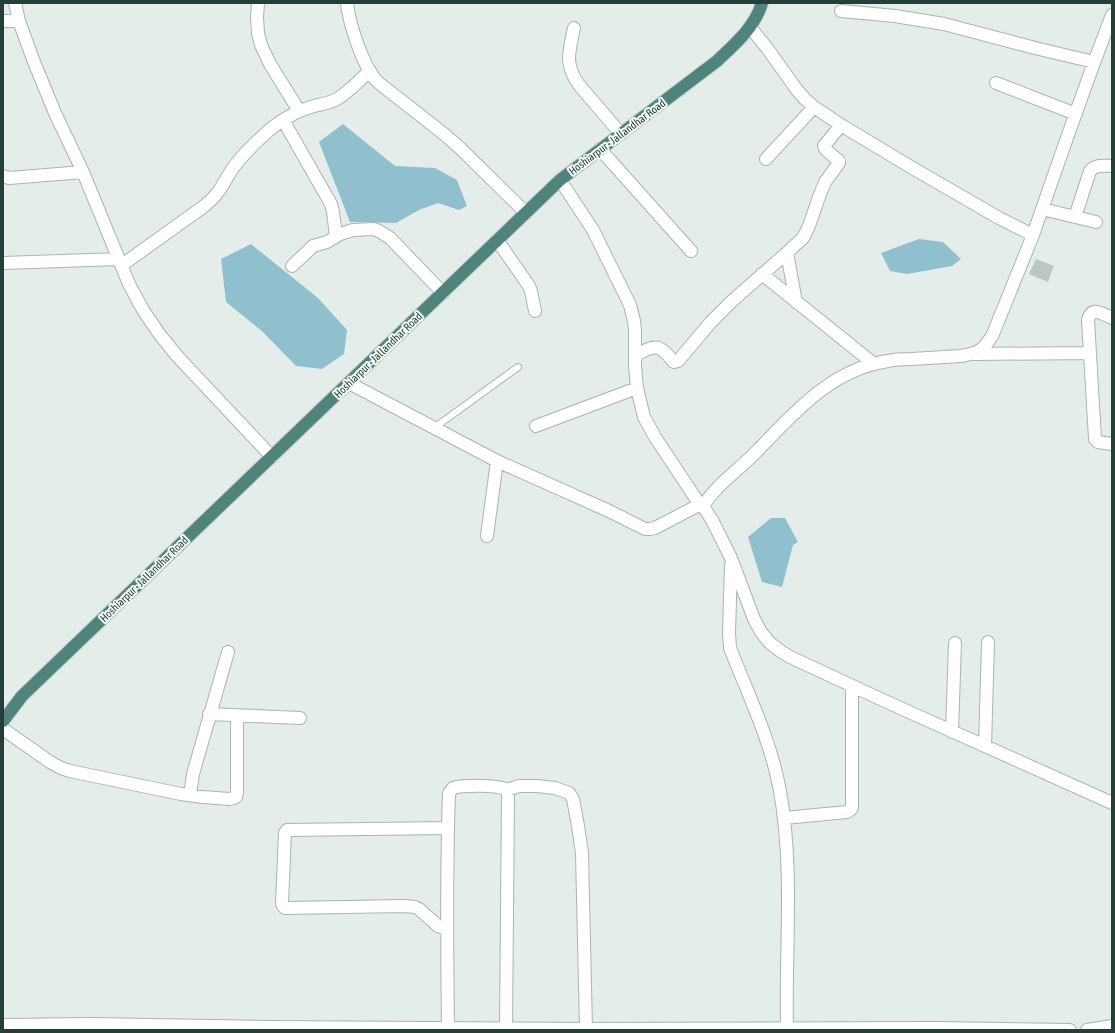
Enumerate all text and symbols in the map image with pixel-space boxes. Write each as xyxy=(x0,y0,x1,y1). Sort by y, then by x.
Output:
street label: Hoshiarpur - Jallandhar Road xyxy=(566,97,668,177)
street label: Hoshiarpur - Jallandhar Road xyxy=(332,310,424,400)
street label: Hoshiarpur - Jallandhar Road xyxy=(98,534,190,624)

